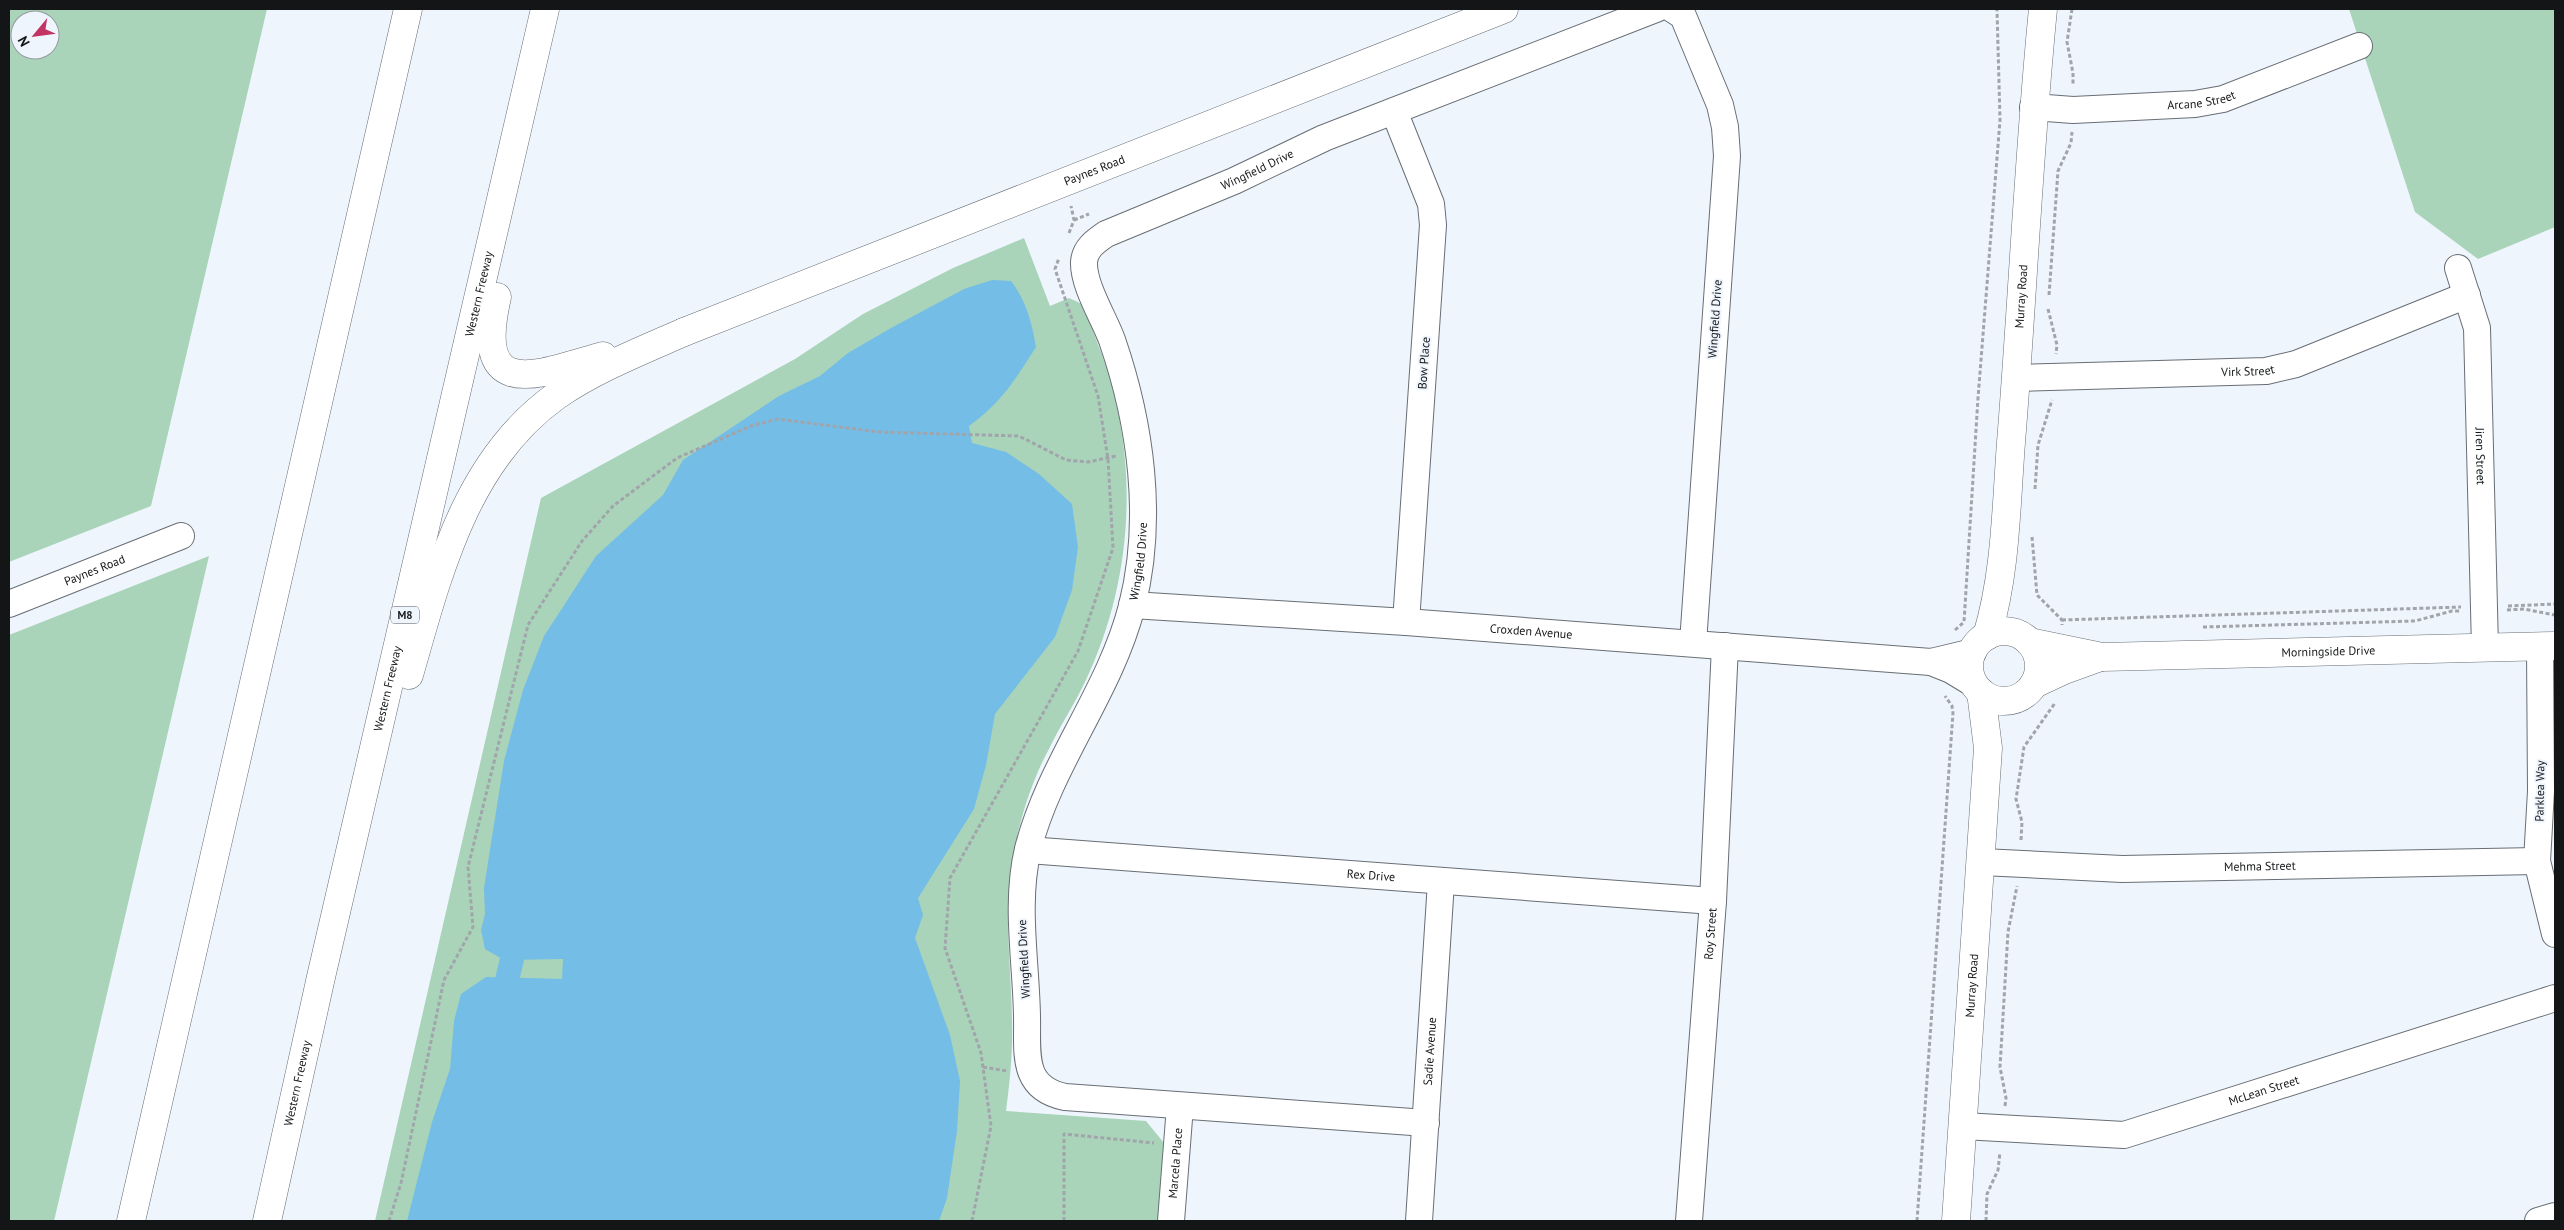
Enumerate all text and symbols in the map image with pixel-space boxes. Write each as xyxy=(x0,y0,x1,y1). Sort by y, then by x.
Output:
north arrow xyxy=(10,10,60,60)
text: N xyxy=(14,33,34,50)
street label: Arcane Street xyxy=(2167,87,2238,112)
street label: Wingfield Drive xyxy=(1218,146,1296,193)
street label: Paynes Road xyxy=(1061,151,1127,189)
street label: Western Freeway xyxy=(461,249,496,338)
street label: Murray Road xyxy=(2011,264,2030,329)
street label: Wingfield Drive xyxy=(1704,279,1725,359)
street label: Bow Place xyxy=(1414,336,1433,390)
street label: Virk Street xyxy=(2220,361,2276,379)
street label: Jiren Street xyxy=(2472,426,2489,485)
street label: Wingfield Drive xyxy=(1126,522,1150,602)
street label: Paynes Road xyxy=(62,551,127,588)
road number: M8 xyxy=(391,606,419,624)
street label: Croxden Avenue xyxy=(1489,620,1573,642)
street label: Morningside Drive xyxy=(2281,642,2376,660)
street label: Western Freeway xyxy=(370,644,404,733)
street label: Parklea Way xyxy=(2531,760,2548,822)
street label: Mehma Street xyxy=(2224,858,2296,874)
street label: Rex Drive xyxy=(1346,866,1396,884)
street label: Roy Street xyxy=(1701,907,1719,960)
street label: Wingfield Drive xyxy=(1014,919,1033,999)
street label: Murray Road xyxy=(1962,953,1981,1018)
street label: Sadie Avenue xyxy=(1420,1017,1439,1086)
street label: Western Freeway xyxy=(280,1039,314,1127)
street label: McLean Street xyxy=(2227,1072,2301,1108)
street label: Marcela Place xyxy=(1165,1127,1185,1199)

